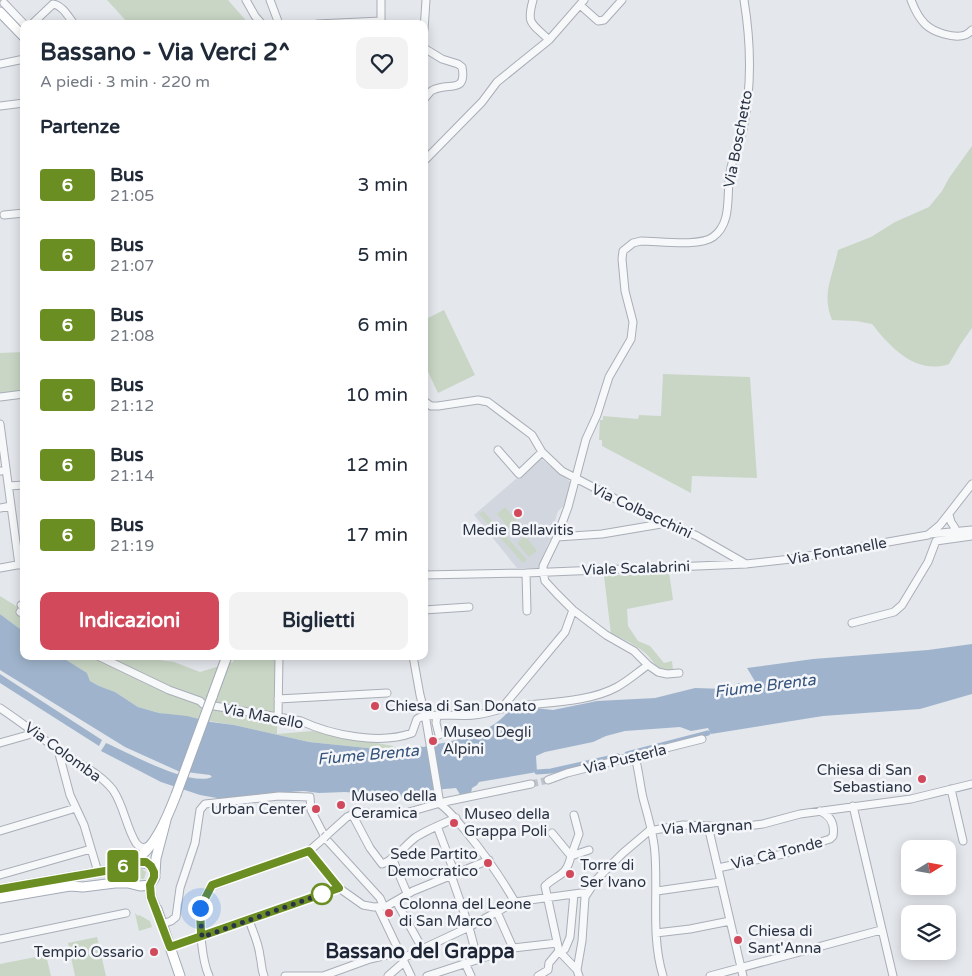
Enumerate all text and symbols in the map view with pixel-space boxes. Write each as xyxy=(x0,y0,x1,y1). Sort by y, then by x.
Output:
button: heart xyxy=(356,37,408,89)
text: Bassano - Via Verci 2^ xyxy=(40,38,291,67)
text: A piedi · 3 min · 220 m xyxy=(40,72,210,92)
street label: Via Boschetto xyxy=(720,89,756,189)
text: Partenze xyxy=(40,116,120,138)
text: Bus xyxy=(110,164,144,186)
text: 6 xyxy=(62,174,73,196)
text: 3 min xyxy=(357,174,408,196)
text: 21:05 xyxy=(110,186,154,206)
text: Bus xyxy=(110,234,144,256)
text: 6 xyxy=(62,244,73,266)
text: 5 min xyxy=(357,244,408,266)
text: 21:07 xyxy=(110,256,154,276)
text: Bus xyxy=(110,304,144,326)
text: 6 xyxy=(62,314,73,336)
text: 6 min xyxy=(357,314,408,336)
text: 21:08 xyxy=(110,326,154,346)
text: Bus xyxy=(110,374,144,396)
text: 6 xyxy=(62,384,73,406)
text: 10 min xyxy=(345,384,408,406)
text: 21:12 xyxy=(110,396,154,416)
text: Bus xyxy=(110,444,144,466)
text: 6 xyxy=(62,454,73,476)
text: 12 min xyxy=(345,454,408,476)
text: 21:14 xyxy=(110,466,154,486)
street label: Via Colbacchini xyxy=(589,480,695,542)
marker: Medie Bellavitis xyxy=(512,507,524,519)
text: Bus xyxy=(110,514,144,536)
place label: Medie Bellavitis xyxy=(462,521,574,539)
text: 6 xyxy=(62,524,73,546)
text: 17 min xyxy=(345,524,408,546)
street label: Via Fontanelle xyxy=(786,533,888,569)
text: 21:19 xyxy=(110,536,154,556)
street label: Viale Scalabrini xyxy=(582,557,690,579)
button: Indicazioni xyxy=(40,592,219,650)
button: Biglietti xyxy=(229,592,408,650)
water label: Fiume Brenta xyxy=(713,670,818,702)
place label: Chiesa di San Donato xyxy=(385,697,536,715)
street label: Via Macello xyxy=(221,699,305,733)
marker: Chiesa di San Donato xyxy=(369,700,381,712)
street label: Via Colomba xyxy=(21,718,105,786)
place label: Museo Degli Alpini xyxy=(443,723,532,758)
marker: Museo Degli Alpini xyxy=(427,735,439,747)
street label: Via Pusterla xyxy=(582,740,668,778)
water label: Fiume Brenta xyxy=(316,741,421,769)
place label: Chiesa di San Sebastiano xyxy=(817,761,912,796)
marker: Chiesa di San Sebastiano xyxy=(916,773,928,785)
place label: Museo della Ceramica xyxy=(351,787,437,822)
marker: Museo della Ceramica xyxy=(335,799,347,811)
place label: Urban Center xyxy=(211,800,306,818)
marker: Urban Center xyxy=(310,803,322,815)
place label: Museo della Grappa Poli xyxy=(464,805,550,840)
street label: Via Margnan xyxy=(661,816,753,838)
marker: Museo della Grappa Poli xyxy=(448,817,460,829)
street label: Via Cà Tonde xyxy=(729,833,825,873)
north arrow xyxy=(901,840,956,895)
map controls xyxy=(901,840,956,960)
place label: Sede Partito Democratico xyxy=(387,845,478,880)
line badge: 6 xyxy=(107,850,139,882)
text: 6 xyxy=(117,855,129,877)
place label: Torre di Ser Ivano xyxy=(580,856,646,891)
marker: Sede Partito Democratico xyxy=(482,857,494,869)
marker: Torre di Ser Ivano xyxy=(564,868,576,880)
unlabelled marker xyxy=(311,883,333,905)
place label: Colonna del Leone di San Marco xyxy=(399,895,531,930)
your location xyxy=(188,896,213,921)
button: layers xyxy=(901,905,956,960)
marker: Colonna del Leone di San Marco xyxy=(383,907,395,919)
place label: Chiesa di Sant'Anna xyxy=(748,922,822,957)
marker: Chiesa di Sant'Anna xyxy=(732,934,744,946)
district label: Bassano del Grappa xyxy=(325,940,515,964)
place label: Tempio Ossario xyxy=(34,943,144,961)
marker: Tempio Ossario xyxy=(148,946,160,958)

